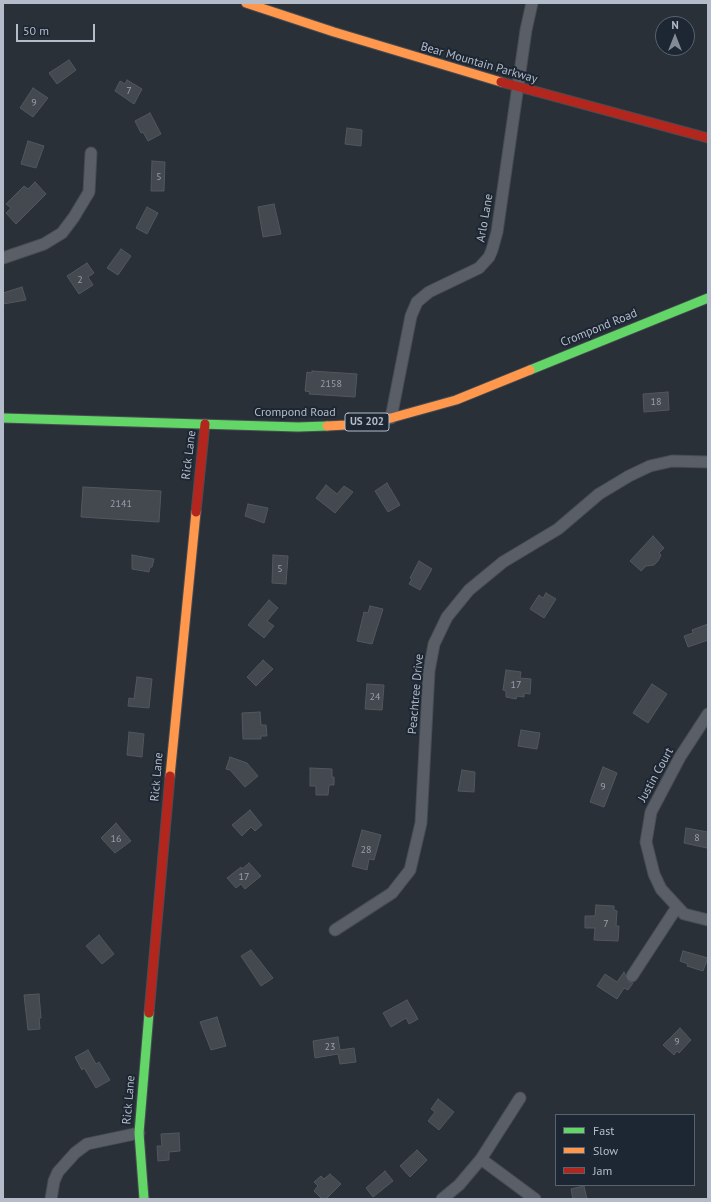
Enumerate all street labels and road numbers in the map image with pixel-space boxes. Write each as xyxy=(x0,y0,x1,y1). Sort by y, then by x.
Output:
street label: Bear Mountain Parkway xyxy=(419,39,539,87)
street label: Arlo Lane xyxy=(474,193,496,243)
street label: Crompond Road xyxy=(559,306,639,350)
street label: Crompond Road xyxy=(254,406,336,420)
road number: US 202 xyxy=(345,413,389,431)
street label: Rick Lane xyxy=(179,430,199,480)
street label: Peachtree Drive xyxy=(405,653,427,735)
street label: Justin Court xyxy=(635,745,677,805)
street label: Rick Lane xyxy=(148,752,166,802)
street label: Rick Lane xyxy=(120,1075,138,1125)

